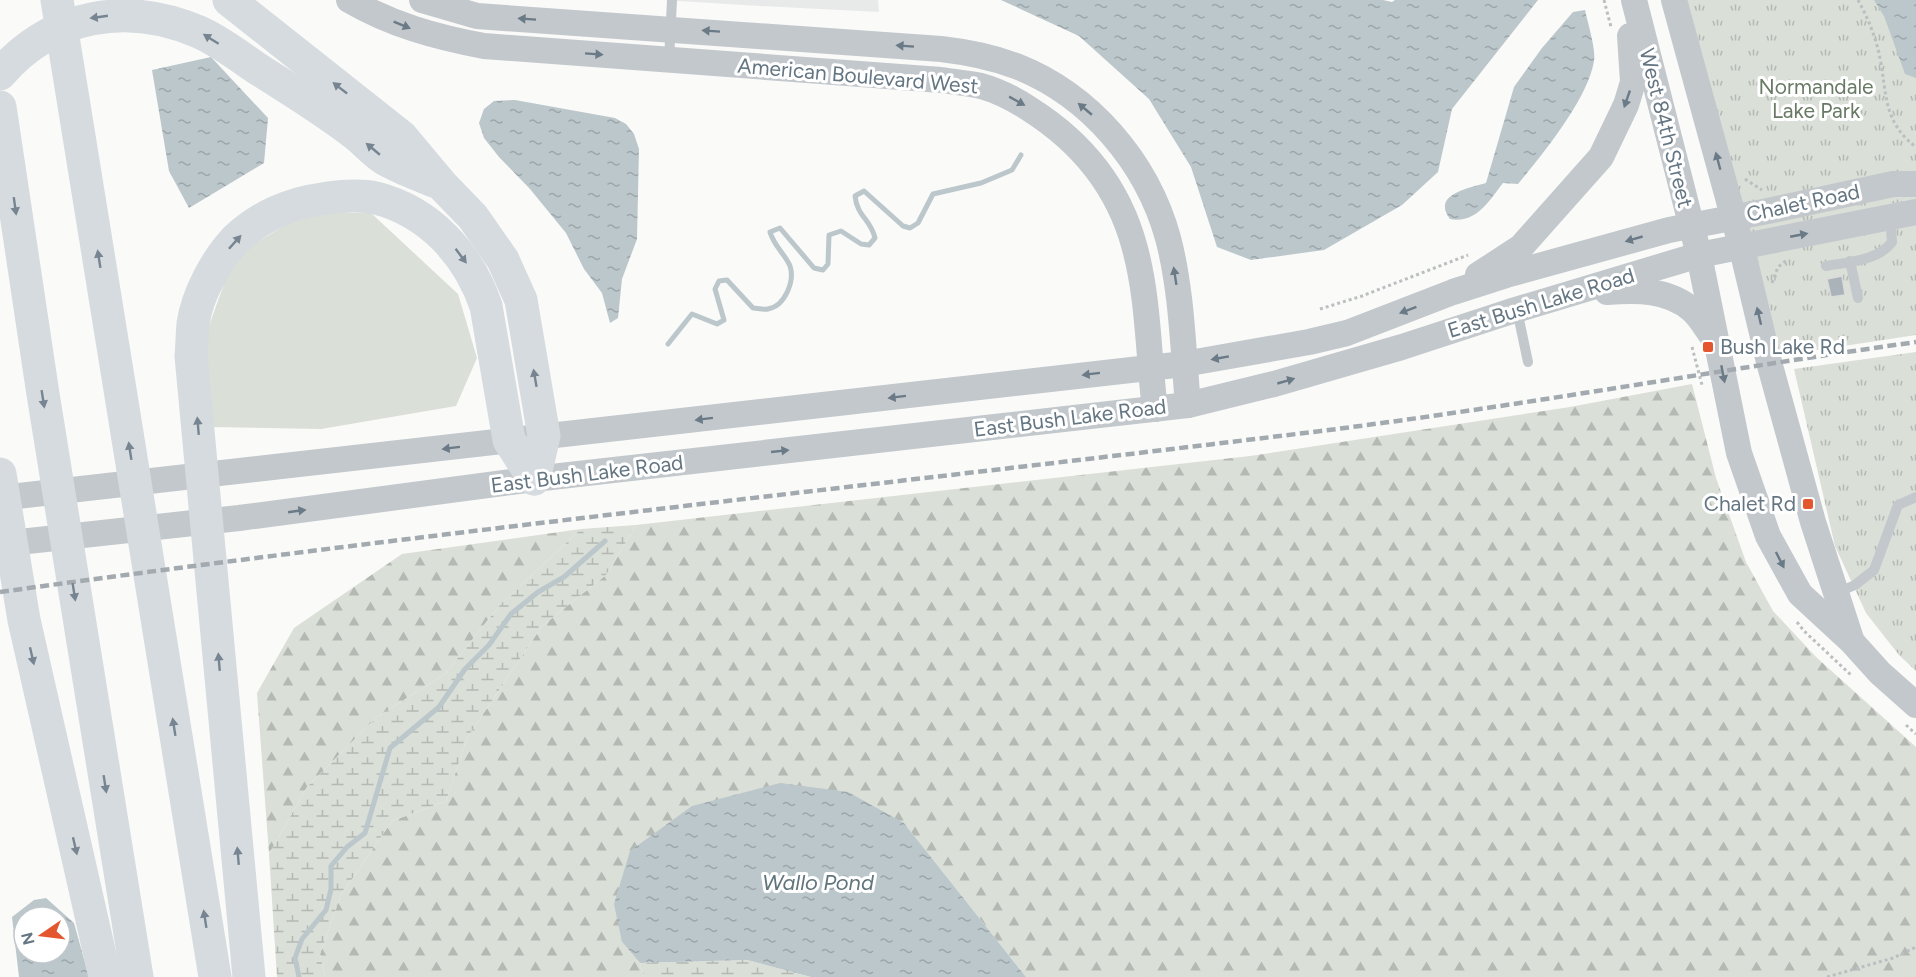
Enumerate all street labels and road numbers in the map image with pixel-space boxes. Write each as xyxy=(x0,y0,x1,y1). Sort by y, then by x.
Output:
street label: West 84th Street xyxy=(1635,46,1698,210)
street label: American Boulevard West xyxy=(737,53,979,98)
street label: Chalet Road xyxy=(1744,178,1862,227)
street label: East Bush Lake Road xyxy=(1444,262,1637,343)
street label: East Bush Lake Road xyxy=(972,393,1168,442)
street label: East Bush Lake Road xyxy=(489,449,685,498)

